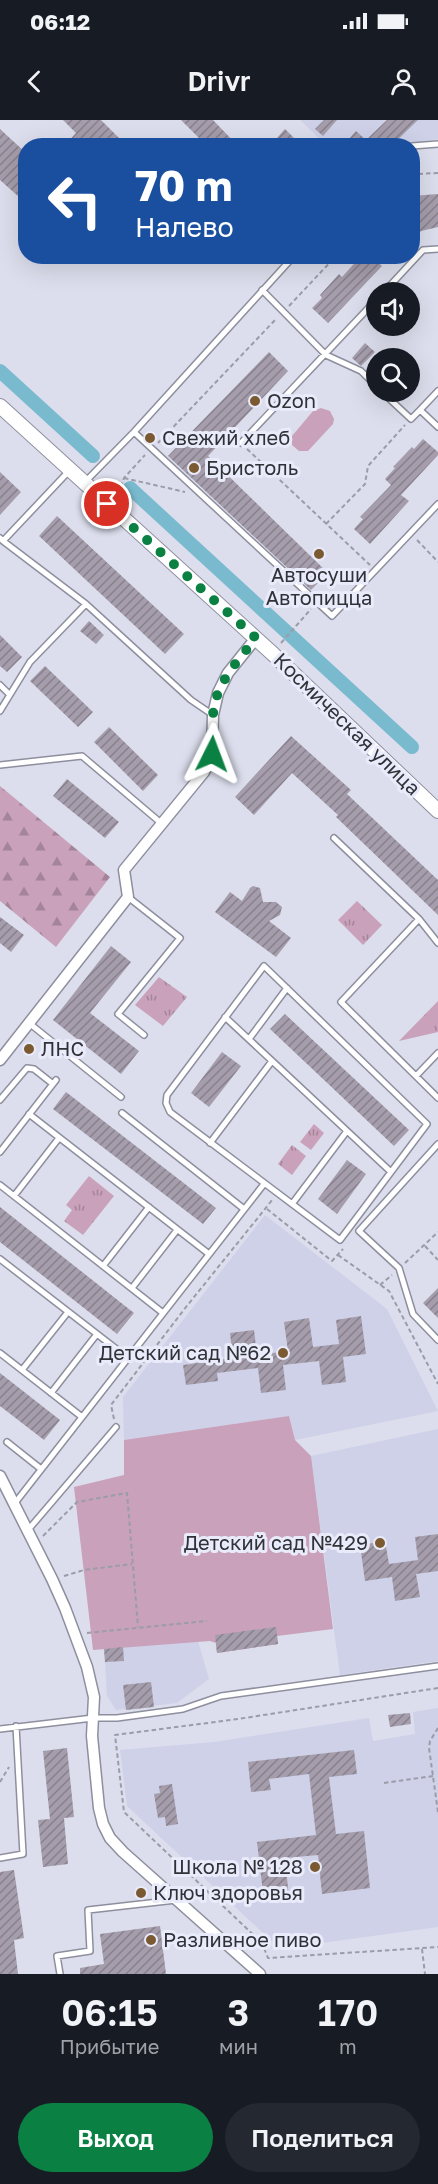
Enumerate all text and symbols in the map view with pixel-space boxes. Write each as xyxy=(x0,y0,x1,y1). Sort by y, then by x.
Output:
text: 06:12 xyxy=(30,8,90,35)
icon: back xyxy=(18,65,51,98)
text: Drivr xyxy=(187,65,251,97)
icon: person xyxy=(387,65,420,98)
text: 70 m xyxy=(135,160,232,210)
icon: left xyxy=(36,162,114,240)
text: Налево xyxy=(135,211,234,243)
map controls xyxy=(366,282,420,402)
button: sound xyxy=(366,282,420,336)
button: search xyxy=(366,348,420,402)
place label: Ozon xyxy=(267,388,316,412)
marker: Ozon xyxy=(248,394,262,408)
place label: Свежий хлеб xyxy=(162,425,290,449)
marker: Свежий хлеб xyxy=(143,431,157,445)
place label: Бристоль xyxy=(206,455,298,479)
marker: Бристоль xyxy=(187,461,201,475)
pin xyxy=(81,478,132,529)
icon: arrive xyxy=(90,487,123,520)
marker: Автосуши Автопицца xyxy=(312,547,326,561)
place label: Автосуши Автопицца xyxy=(266,562,372,609)
street label: Космическая улица xyxy=(269,647,426,799)
position arrow xyxy=(180,722,244,786)
place label: ЛНС xyxy=(41,1036,84,1060)
marker: ЛНС xyxy=(22,1042,36,1056)
place label: Детский сад №62 xyxy=(99,1340,271,1364)
marker: Детский сад №62 xyxy=(276,1346,290,1360)
place label: Детский сад №429 xyxy=(184,1530,368,1554)
marker: Детский сад №429 xyxy=(373,1536,387,1550)
place label: Школа № 128 xyxy=(172,1854,303,1878)
marker: Школа № 128 xyxy=(308,1860,322,1874)
place label: Ключ здоровья xyxy=(153,1880,303,1904)
marker: Ключ здоровья xyxy=(134,1886,148,1900)
place label: Разливное пиво xyxy=(163,1927,321,1951)
marker: Разливное пиво xyxy=(144,1933,158,1947)
text: 06:15 xyxy=(61,1991,158,2034)
text: 3 xyxy=(228,1991,249,2034)
text: 170 xyxy=(318,1991,378,2034)
text: Прибытие xyxy=(60,2034,159,2058)
text: мин xyxy=(219,2034,258,2058)
text: m xyxy=(339,2034,357,2058)
button: Выход xyxy=(18,2103,213,2172)
button: Поделиться xyxy=(225,2103,420,2172)

